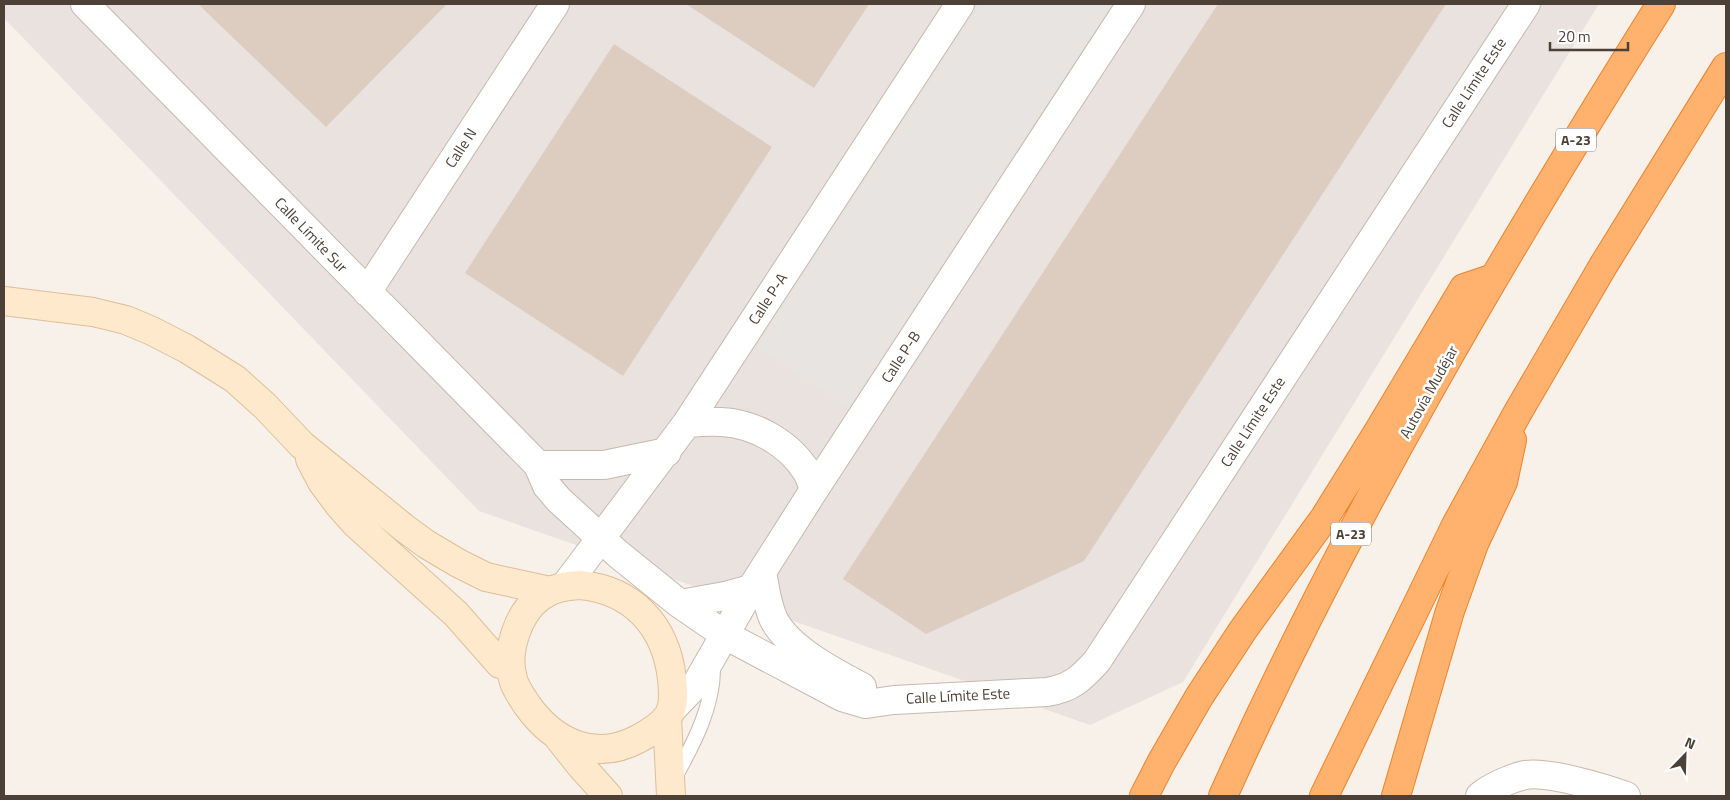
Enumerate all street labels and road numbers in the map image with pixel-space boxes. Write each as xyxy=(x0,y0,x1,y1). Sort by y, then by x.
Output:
street label: Calle Límite Este xyxy=(1436,33,1512,133)
street label: Calle N xyxy=(439,123,482,172)
road number: A-23 xyxy=(1556,128,1596,152)
street label: Calle Límite Sur xyxy=(269,192,353,278)
street label: Calle P-A xyxy=(742,268,793,329)
street label: Calle P-B xyxy=(875,326,926,387)
street label: Autovía Mudéjar xyxy=(1393,341,1464,443)
street label: Calle Límite Este xyxy=(1215,372,1291,472)
road number: A-23 xyxy=(1331,522,1371,546)
street label: Calle Límite Este xyxy=(905,681,1011,710)

